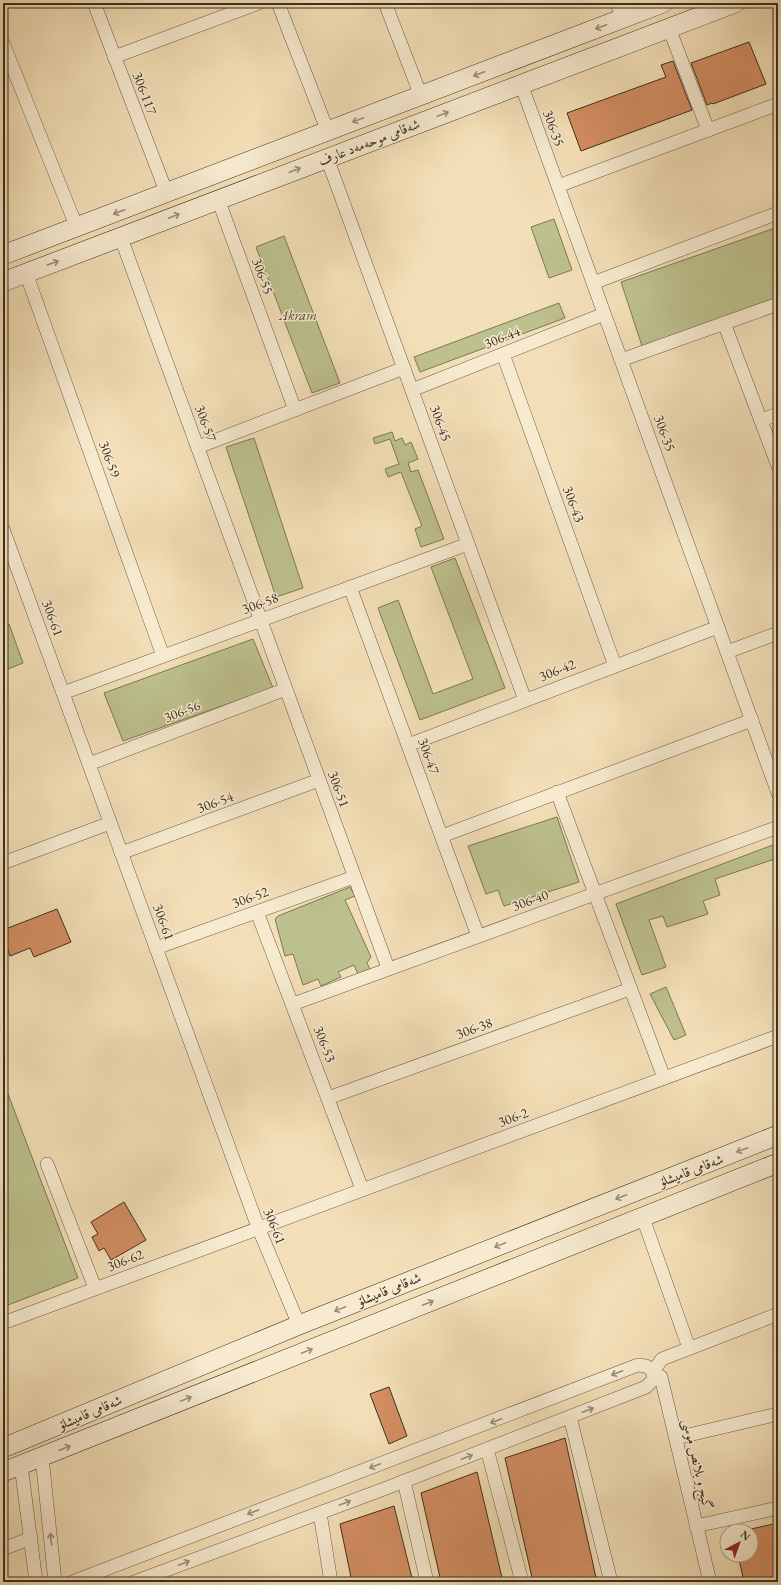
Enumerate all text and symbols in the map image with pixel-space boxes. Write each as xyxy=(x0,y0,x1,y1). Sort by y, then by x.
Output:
one-way arrow xyxy=(595,24,607,32)
street label: 306-117 xyxy=(129,69,161,117)
one-way arrow xyxy=(474,70,486,78)
street label: 306-35 xyxy=(539,107,569,149)
one-way arrow xyxy=(437,109,449,117)
street label: شەقامی موحەمەد عارف xyxy=(316,114,422,170)
one-way arrow xyxy=(352,117,364,125)
one-way arrow xyxy=(289,165,301,173)
one-way arrow xyxy=(113,209,125,217)
one-way arrow xyxy=(167,212,179,220)
street label: 306-55 xyxy=(248,255,278,297)
one-way arrow xyxy=(46,258,58,266)
park label: Akram xyxy=(278,306,317,324)
street label: 306-44 xyxy=(481,322,523,352)
street label: 306-57 xyxy=(191,402,221,444)
street label: 306-45 xyxy=(426,402,456,444)
street label: 306-35 xyxy=(650,412,680,454)
street label: 306-59 xyxy=(95,438,125,480)
street label: 306-43 xyxy=(559,483,589,525)
street label: 306-58 xyxy=(239,588,281,618)
street label: 306-61 xyxy=(38,597,68,639)
street label: 306-42 xyxy=(536,655,578,685)
street label: 306-56 xyxy=(161,696,203,726)
street label: 306-47 xyxy=(414,735,444,777)
street label: 306-51 xyxy=(324,768,354,810)
street label: 306-54 xyxy=(194,787,236,817)
street label: 306-52 xyxy=(229,882,271,912)
street label: 306-40 xyxy=(509,885,551,915)
street label: 306-61 xyxy=(149,901,179,943)
street label: 306-38 xyxy=(453,1013,495,1043)
street label: 306-53 xyxy=(310,1023,340,1065)
street label: 306-2 xyxy=(495,1103,531,1131)
one-way arrow xyxy=(736,1146,748,1154)
street label: شەقامی قامیشلۆ xyxy=(654,1149,726,1191)
one-way arrow xyxy=(615,1194,627,1202)
street label: 306-61 xyxy=(260,1205,290,1247)
one-way arrow xyxy=(494,1242,506,1250)
street label: 306-62 xyxy=(104,1245,146,1275)
street label: شەقامی قامیشلۆ xyxy=(352,1268,424,1311)
one-way arrow xyxy=(421,1299,433,1307)
one-way arrow xyxy=(334,1305,346,1313)
one-way arrow xyxy=(300,1347,312,1355)
one-way arrow xyxy=(612,1370,624,1378)
street label: شەقامی قامیشلۆ xyxy=(54,1390,125,1434)
one-way arrow xyxy=(179,1395,191,1403)
one-way arrow xyxy=(581,1405,593,1413)
one-way arrow xyxy=(491,1417,503,1425)
street label: گيج و بلانص موسى xyxy=(675,1417,717,1512)
one-way arrow xyxy=(59,1443,71,1451)
one-way arrow xyxy=(460,1453,472,1460)
one-way arrow xyxy=(369,1463,381,1471)
one-way arrow xyxy=(339,1499,351,1507)
one-way arrow xyxy=(248,1509,260,1517)
north arrow xyxy=(719,1523,759,1563)
text: N xyxy=(738,1527,754,1544)
one-way arrow xyxy=(47,1533,55,1546)
one-way arrow xyxy=(177,1559,189,1567)

